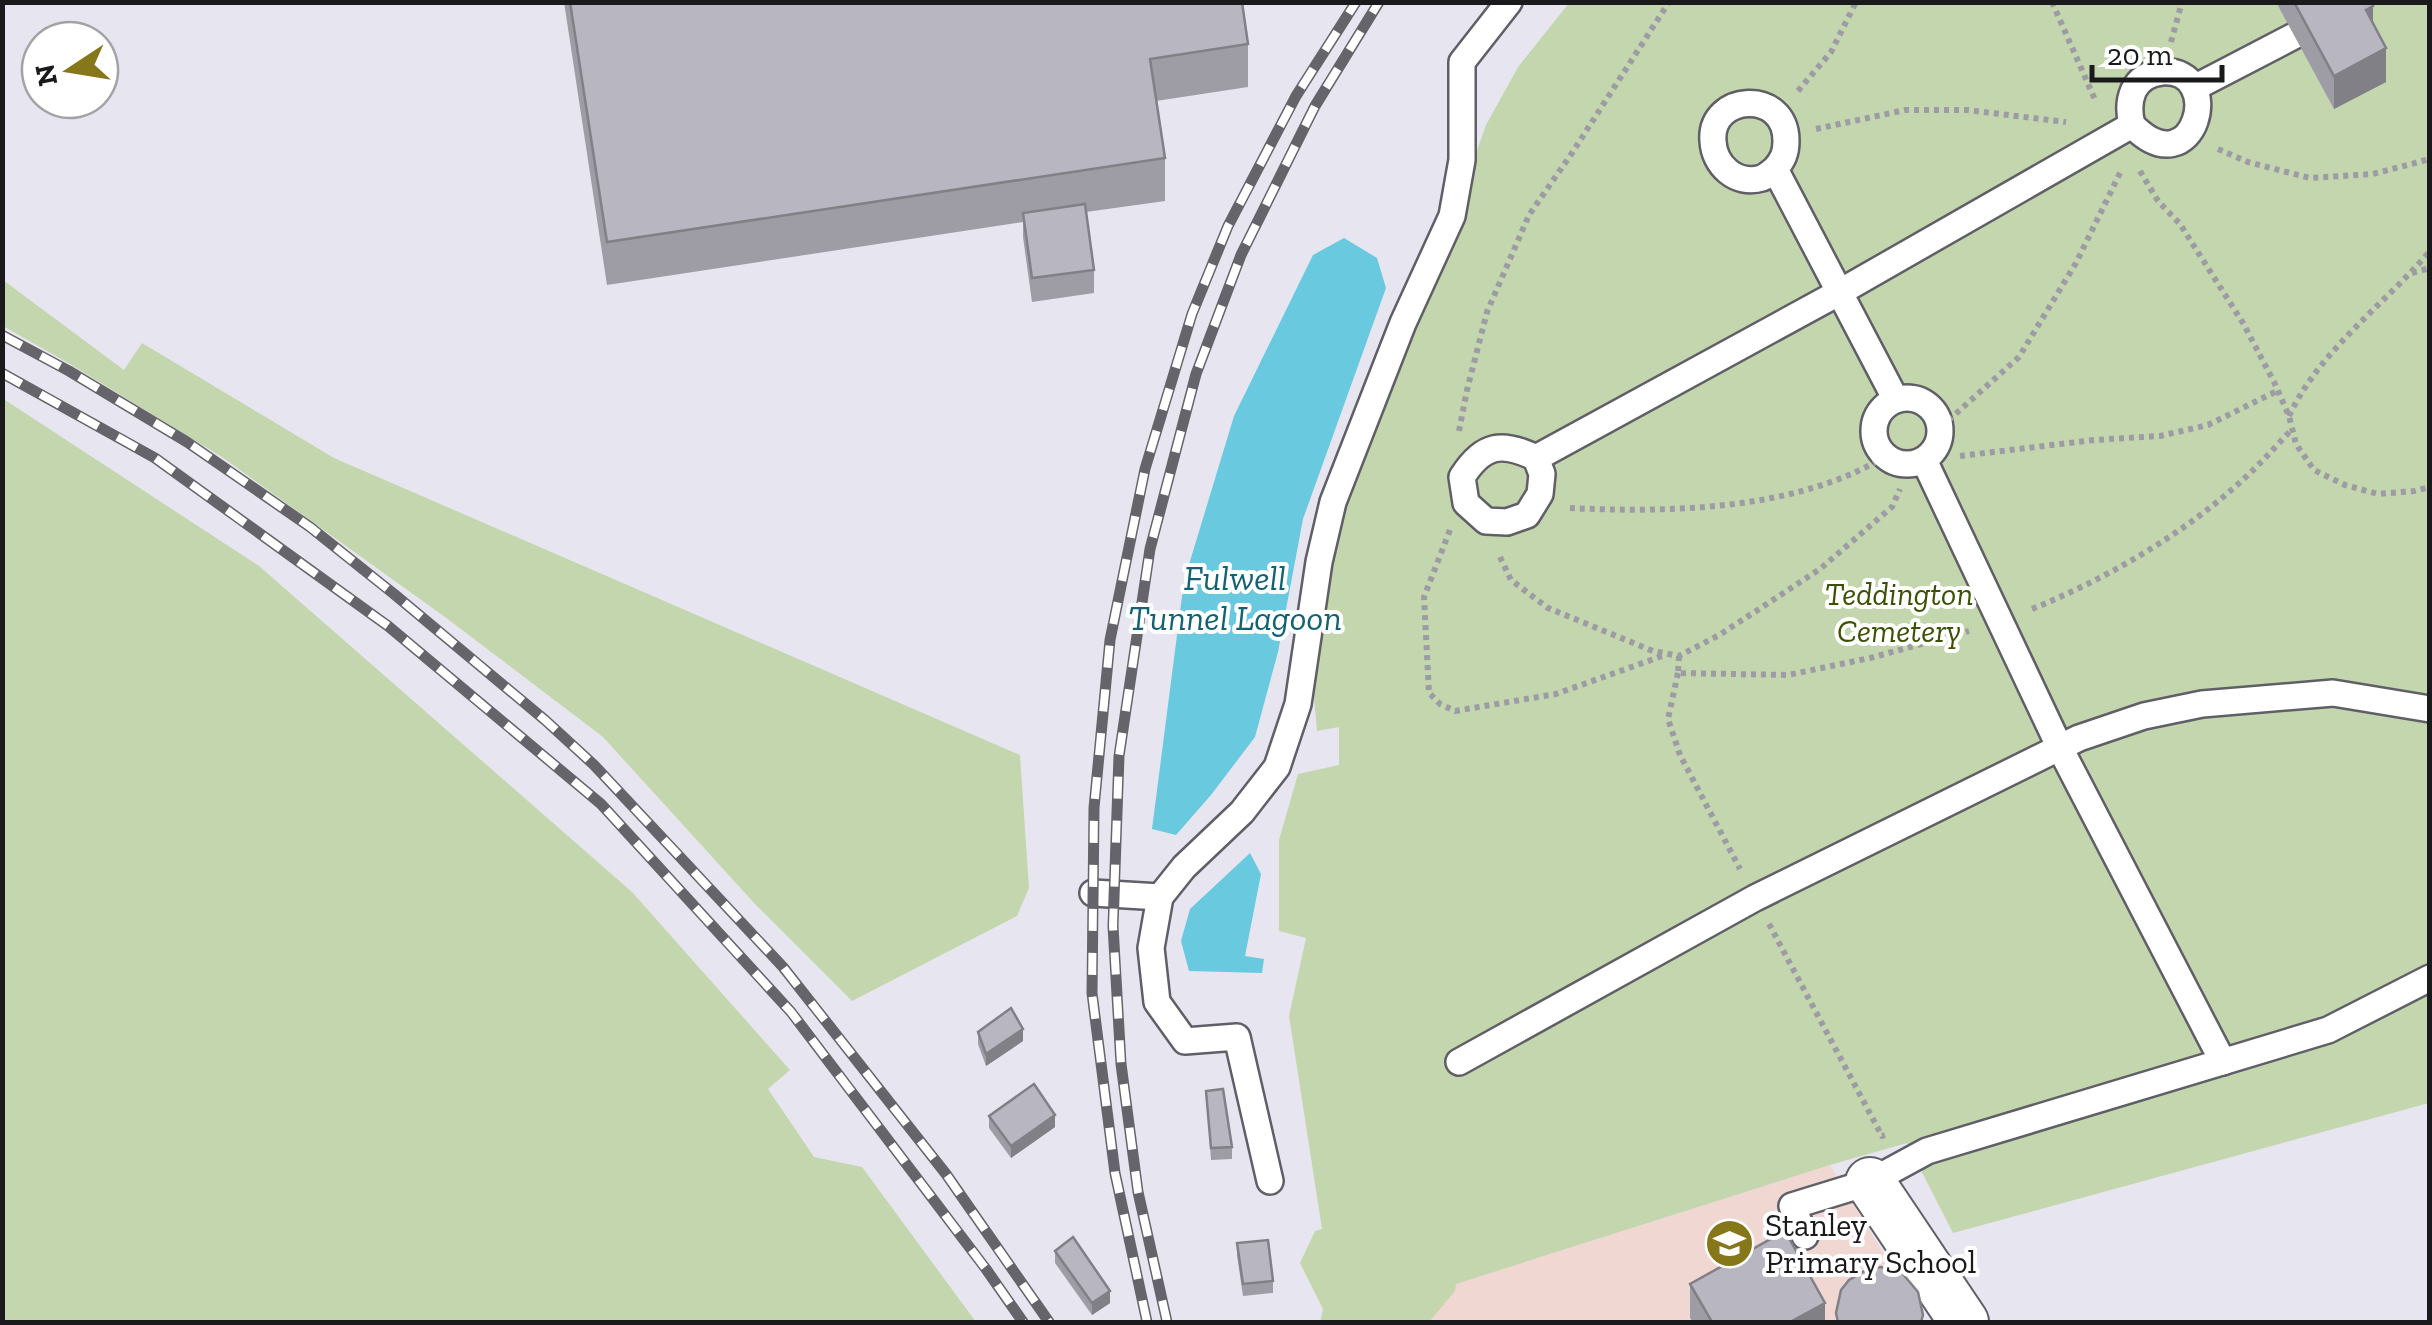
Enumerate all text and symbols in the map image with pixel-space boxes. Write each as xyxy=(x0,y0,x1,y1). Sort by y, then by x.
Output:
north arrow xyxy=(20,20,120,120)
scale bar xyxy=(2092,20,2222,82)
text: 20 m xyxy=(2107,37,2173,73)
text: N xyxy=(28,61,64,89)
water label: Fulwell Tunnel Lagoon xyxy=(1128,557,1342,639)
park label: Teddington Cemetery xyxy=(1825,575,1973,650)
place label: Stanley Primary School xyxy=(1765,1206,1976,1281)
school or university icon: Stanley Primary School xyxy=(1704,1217,1756,1269)

